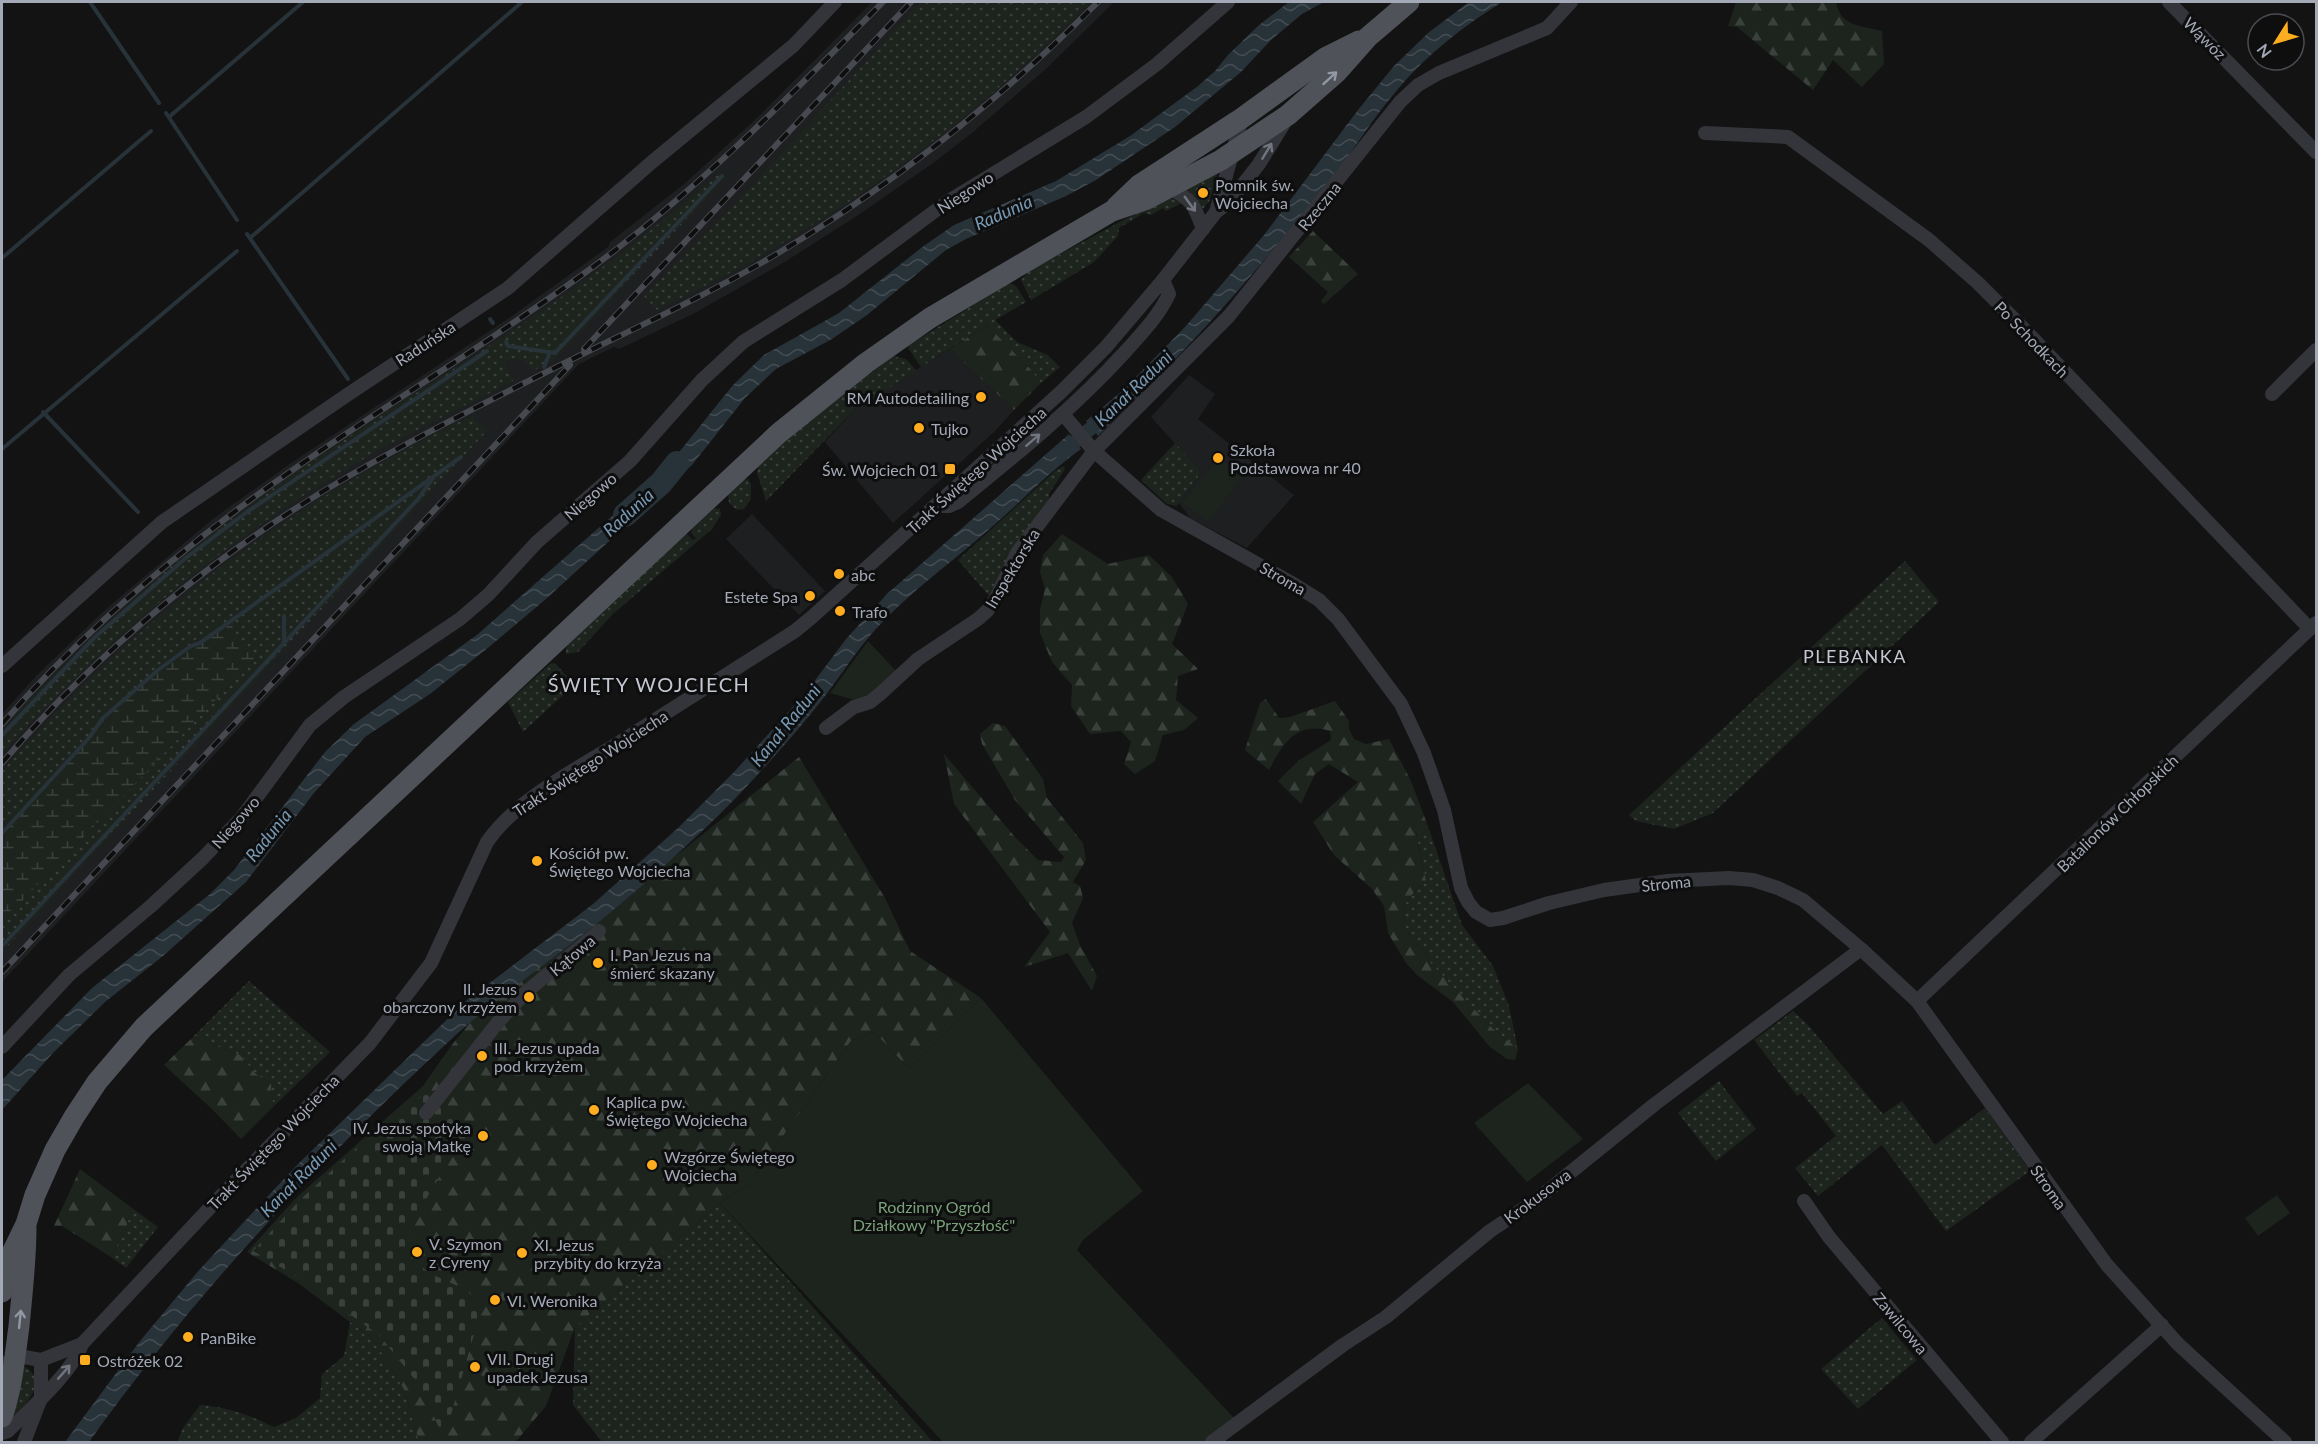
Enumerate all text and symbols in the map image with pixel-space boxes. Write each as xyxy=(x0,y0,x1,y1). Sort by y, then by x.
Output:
north arrow xyxy=(2246,12,2306,72)
street label: Wąwóz xyxy=(2180,13,2230,63)
text: N xyxy=(2252,41,2275,62)
one-way arrow xyxy=(1322,71,1337,85)
one-way arrow xyxy=(1261,143,1273,160)
street label: Niegowo xyxy=(933,167,997,217)
place label: Pomnik św. Wojciecha xyxy=(1215,175,1294,212)
street label: Rzeczna xyxy=(1294,178,1344,234)
marker: Pomnik św. Wojciecha xyxy=(1196,186,1210,200)
water label: Radunia xyxy=(971,190,1035,234)
one-way arrow xyxy=(1183,196,1196,212)
street label: Po Schodkach xyxy=(1991,297,2073,381)
street label: Raduńska xyxy=(391,317,459,369)
water label: Kanał Raduni xyxy=(1090,346,1176,430)
place label: RM Autodetailing xyxy=(846,388,969,407)
marker: RM Autodetailing xyxy=(974,390,988,404)
street label: Trakt Świętego Wojciecha xyxy=(902,402,1050,538)
place label: Tujko xyxy=(931,419,968,438)
marker: Tujko xyxy=(912,421,926,435)
one-way arrow xyxy=(1025,433,1040,447)
place label: Szkoła Podstawowa nr 40 xyxy=(1230,440,1361,477)
marker: Szkoła Podstawowa nr 40 xyxy=(1211,451,1225,465)
place label: Św. Wojciech 01 xyxy=(822,460,938,479)
marker: Św. Wojciech 01 xyxy=(943,462,957,476)
street label: Niegowo xyxy=(560,468,620,524)
water label: Radunia xyxy=(598,483,658,541)
street label: Inspektorska xyxy=(981,525,1043,611)
street label: Stroma xyxy=(1257,557,1309,599)
place label: abc xyxy=(851,565,876,584)
marker: abc xyxy=(832,567,846,581)
place label: Estete Spa xyxy=(724,587,798,606)
marker: Estete Spa xyxy=(803,589,817,603)
place label: Trafo xyxy=(852,602,888,621)
marker: Trafo xyxy=(833,604,847,618)
district label: PLEBANKA xyxy=(1803,645,1907,667)
district label: ŚWIĘTY WOJCIECH xyxy=(548,672,750,696)
water label: Kanał Raduni xyxy=(745,679,825,771)
street label: Trakt Świętego Wojciecha xyxy=(509,706,671,820)
street label: Batalionów Chłopskich xyxy=(2053,750,2181,876)
street label: Niegowo xyxy=(207,792,263,852)
water label: Radunia xyxy=(240,804,296,866)
place label: Kościół pw. Świętego Wojciecha xyxy=(549,843,691,880)
marker: Kościół pw. Świętego Wojciecha xyxy=(530,854,544,868)
street label: Stroma xyxy=(1640,871,1692,895)
street label: Kątowa xyxy=(545,931,599,979)
place label: I. Pan Jezus na śmierć skazany xyxy=(610,945,716,982)
marker: I. Pan Jezus na śmierć skazany xyxy=(591,956,605,970)
place label: II. Jezus obarczony krzyżem xyxy=(383,979,517,1016)
marker: II. Jezus obarczony krzyżem xyxy=(522,990,536,1004)
place label: III. Jezus upada pod krzyżem xyxy=(494,1038,600,1075)
marker: III. Jezus upada pod krzyżem xyxy=(475,1049,489,1063)
street label: Trakt Świętego Wojciecha xyxy=(203,1070,343,1214)
place label: Kaplica pw. Świętego Wojciecha xyxy=(606,1092,748,1129)
marker: Kaplica pw. Świętego Wojciecha xyxy=(587,1103,601,1117)
place label: IV. Jezus spotyka swoją Matkę xyxy=(352,1118,471,1155)
marker: IV. Jezus spotyka swoją Matkę xyxy=(476,1129,490,1143)
water label: Kanał Raduni xyxy=(255,1135,341,1221)
place label: Wzgórze Świętego Wojciecha xyxy=(664,1147,795,1184)
marker: Wzgórze Świętego Wojciecha xyxy=(645,1158,659,1172)
street label: Stroma xyxy=(2027,1161,2071,1213)
street label: Krokusowa xyxy=(1500,1165,1574,1227)
park label: Rodzinny Ogród Działkowy "Przyszłość" xyxy=(853,1197,1015,1234)
place label: V. Szymon z Cyreny xyxy=(429,1234,502,1271)
place label: XI. Jezus przybity do krzyża xyxy=(534,1235,662,1272)
marker: V. Szymon z Cyreny xyxy=(410,1245,424,1259)
marker: XI. Jezus przybity do krzyża xyxy=(515,1246,529,1260)
street label: Zawilcowa xyxy=(1870,1288,1932,1358)
place label: VI. Weronika xyxy=(507,1291,598,1310)
marker: VI. Weronika xyxy=(488,1293,502,1307)
one-way arrow xyxy=(14,1309,25,1329)
place label: PanBike xyxy=(200,1328,256,1347)
marker: PanBike xyxy=(181,1330,195,1344)
place label: VII. Drugi upadek Jezusa xyxy=(487,1349,588,1386)
place label: Ostróżek 02 xyxy=(97,1351,183,1370)
marker: Ostróżek 02 xyxy=(78,1353,92,1367)
marker: VII. Drugi upadek Jezusa xyxy=(468,1360,482,1374)
one-way arrow xyxy=(57,1364,70,1380)

